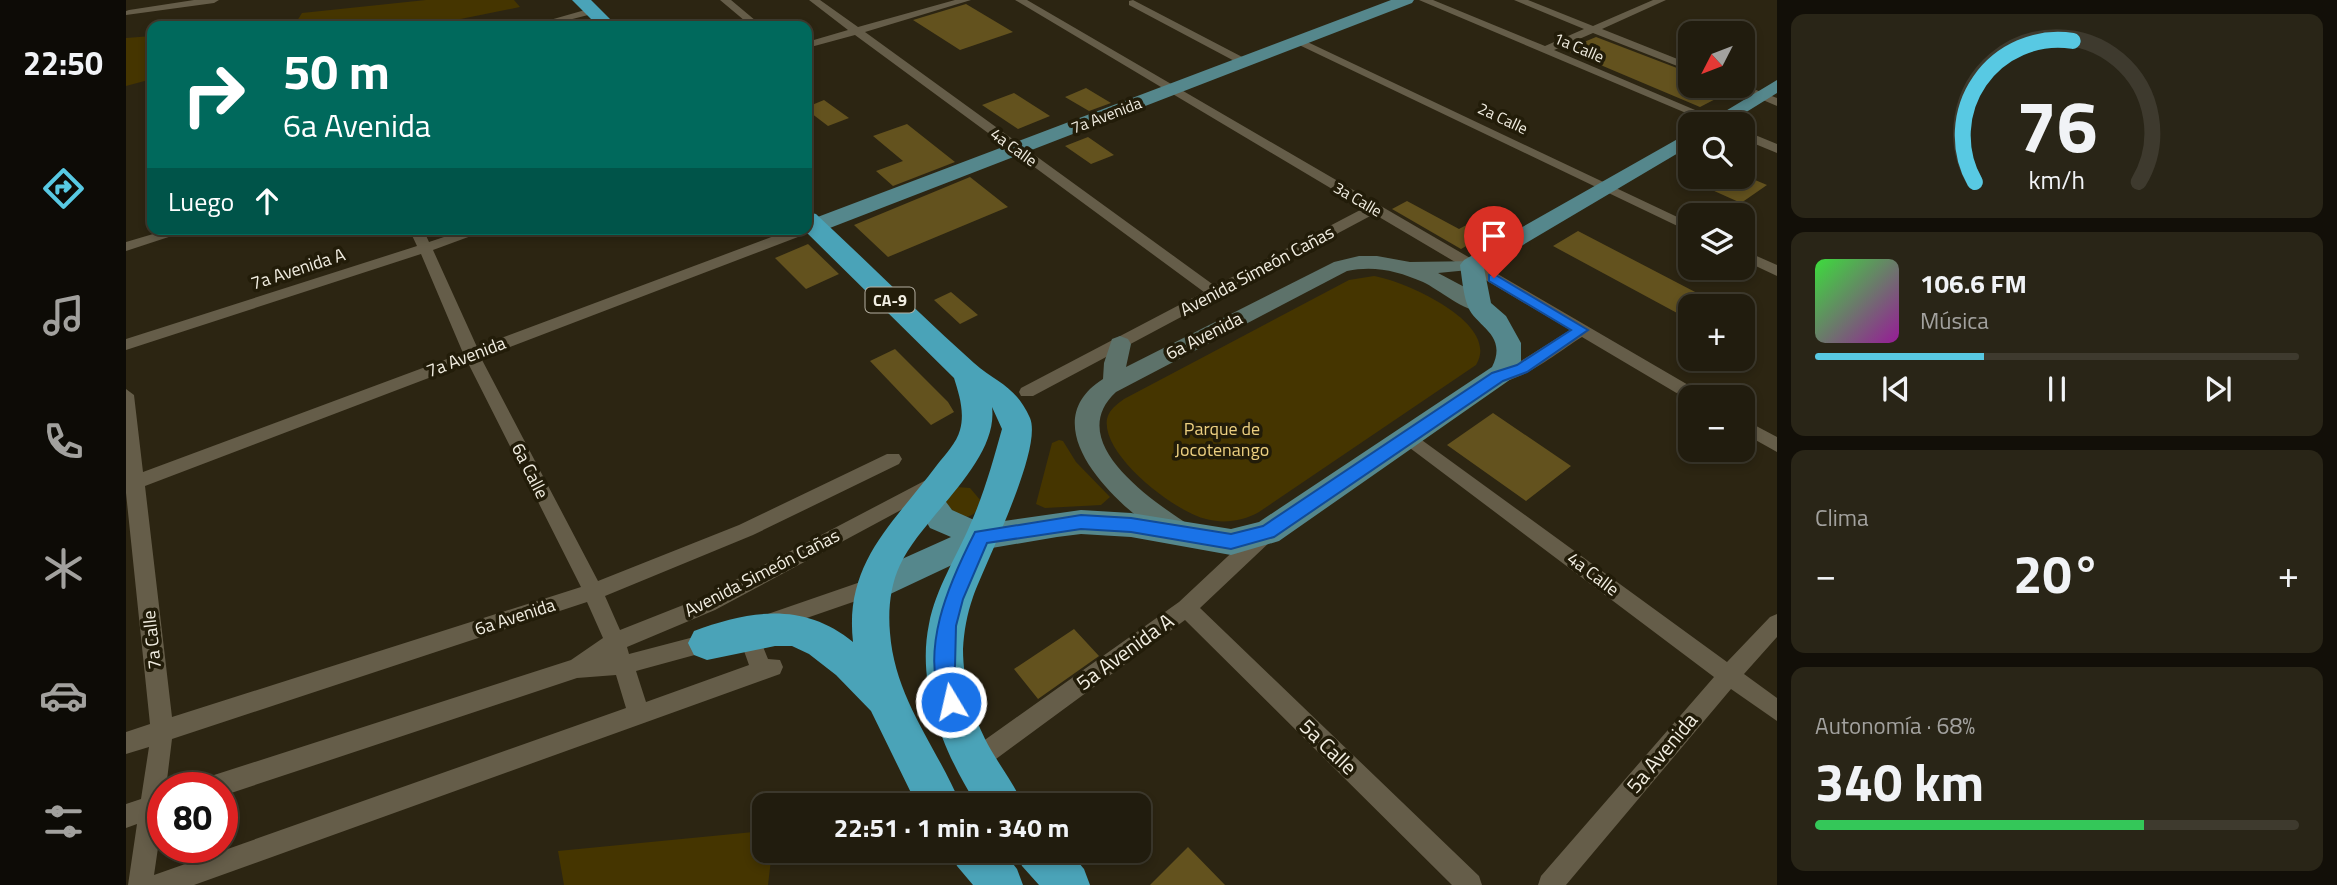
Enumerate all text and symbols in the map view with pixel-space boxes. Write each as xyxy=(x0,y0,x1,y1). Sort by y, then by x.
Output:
north arrow xyxy=(1678,21,1755,98)
map controls xyxy=(1678,21,1755,462)
street label: 1a Calle xyxy=(1550,26,1608,68)
text: 50 m xyxy=(283,33,390,108)
text: 22:50 xyxy=(23,39,103,87)
icon: right xyxy=(168,49,259,140)
text: 76 xyxy=(2016,70,2098,180)
street label: 7a Avenida xyxy=(1067,91,1145,139)
street label: 2a Calle xyxy=(1474,96,1532,140)
text: 6a Avenida xyxy=(283,101,431,149)
button: search xyxy=(1678,112,1755,189)
street label: 4a Calle xyxy=(986,122,1042,172)
text: km/h xyxy=(2029,161,2085,199)
icon: directions xyxy=(39,164,88,213)
street label: 3a Calle xyxy=(1329,175,1387,223)
text: Luego xyxy=(168,182,234,221)
icon: ahead xyxy=(248,182,286,220)
button: layers xyxy=(1678,203,1755,280)
pin xyxy=(1464,206,1524,278)
icon: arrive xyxy=(1475,217,1513,255)
street label: Avenida Simeón Cañas xyxy=(1175,219,1339,323)
street label: 7a Avenida A xyxy=(247,240,349,296)
text: 106.6 FM xyxy=(1920,264,2027,303)
road number: CA-9 xyxy=(866,288,914,312)
icon: music xyxy=(39,291,88,340)
button: + xyxy=(1678,294,1755,371)
text: Música xyxy=(1920,303,1989,338)
street label: 6a Avenida xyxy=(1161,305,1247,366)
street label: 7a Avenida xyxy=(422,329,509,384)
icon: previous xyxy=(1877,370,1915,408)
icon: pause xyxy=(2038,370,2076,408)
icon: next xyxy=(2199,370,2237,408)
button: − xyxy=(1678,385,1755,462)
park label: Parque de Jocotenango xyxy=(1175,415,1269,463)
icon: phone xyxy=(39,417,88,466)
street label: 6a Calle xyxy=(505,438,556,503)
text: Clima xyxy=(1815,500,1869,535)
street label: Avenida Simeón Cañas xyxy=(679,522,844,623)
text: 20° xyxy=(2013,534,2101,613)
icon: climate xyxy=(39,544,88,593)
street label: 4a Calle xyxy=(1562,545,1625,602)
text: − xyxy=(1815,545,1836,603)
text: + xyxy=(2278,545,2299,603)
street label: 6a Avenida xyxy=(471,591,559,642)
street label: 5a Avenida A xyxy=(1069,604,1180,698)
street label: 7a Calle xyxy=(135,609,168,671)
position arrow xyxy=(914,665,988,739)
icon: car xyxy=(39,671,88,720)
street label: 5a Avenida xyxy=(1618,705,1705,800)
text: Autonomía · 68% xyxy=(1815,708,1975,743)
street label: 5a Calle xyxy=(1293,711,1365,782)
text: 340 km xyxy=(1815,742,1984,821)
speed limit sign: 80 xyxy=(147,772,238,863)
icon: filters xyxy=(39,797,88,846)
text: 22:51 · 1 min · 340 m xyxy=(834,808,1069,847)

